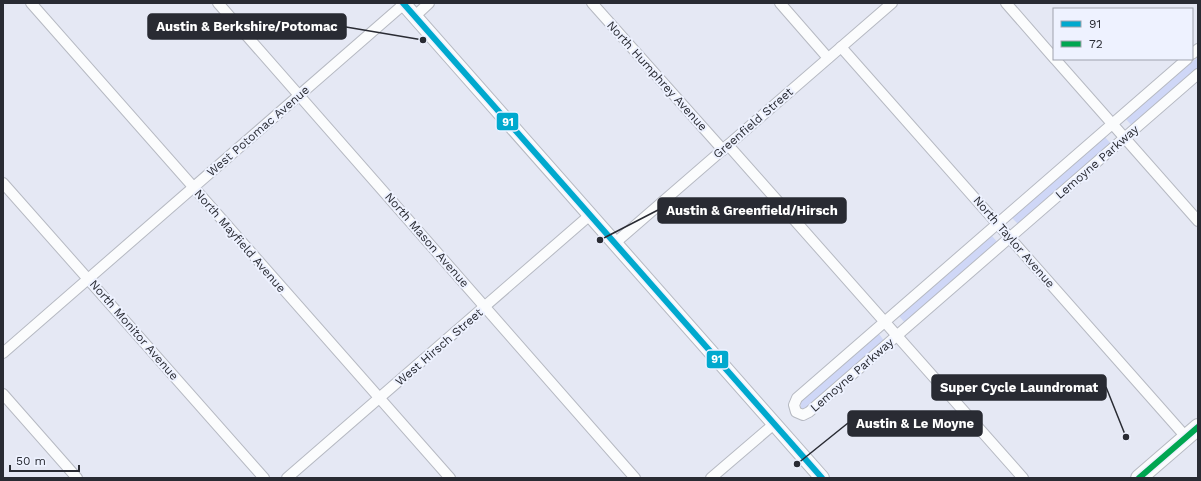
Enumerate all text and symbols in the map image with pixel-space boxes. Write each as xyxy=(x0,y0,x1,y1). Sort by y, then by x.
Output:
legend xyxy=(1053,8,1193,60)
callout: Austin & Berkshire/Potomac xyxy=(148,14,346,39)
text: 91 xyxy=(1089,17,1101,31)
street label: North Humphrey Avenue xyxy=(604,18,710,134)
text: Austin & Berkshire/Potomac xyxy=(156,19,338,34)
text: 72 xyxy=(1089,37,1103,51)
street label: West Potomac Avenue xyxy=(204,83,312,179)
street label: Greenfield Street xyxy=(710,85,796,161)
line badge: 91 xyxy=(496,112,519,131)
text: 91 xyxy=(502,116,514,129)
street label: Lemoyne Parkway xyxy=(1053,122,1142,202)
street label: North Mayfield Avenue xyxy=(191,187,289,295)
street label: North Mason Avenue xyxy=(382,190,472,290)
street label: North Taylor Avenue xyxy=(970,193,1058,291)
callout: Austin & Greenfield/Hirsch xyxy=(658,198,846,223)
text: Austin & Greenfield/Hirsch xyxy=(666,203,838,218)
street label: North Monitor Avenue xyxy=(87,277,181,383)
street label: West Hirsch Street xyxy=(393,305,485,389)
street label: Lemoyne Parkway xyxy=(808,335,897,415)
line badge: 91 xyxy=(706,350,729,369)
text: 91 xyxy=(711,353,723,366)
callout: Super Cycle Laundromat xyxy=(932,375,1106,400)
text: Super Cycle Laundromat xyxy=(940,380,1098,395)
callout: Austin & Le Moyne xyxy=(848,411,982,436)
text: Austin & Le Moyne xyxy=(856,416,975,431)
scale bar xyxy=(10,447,79,473)
text: 50 m xyxy=(16,454,46,468)

